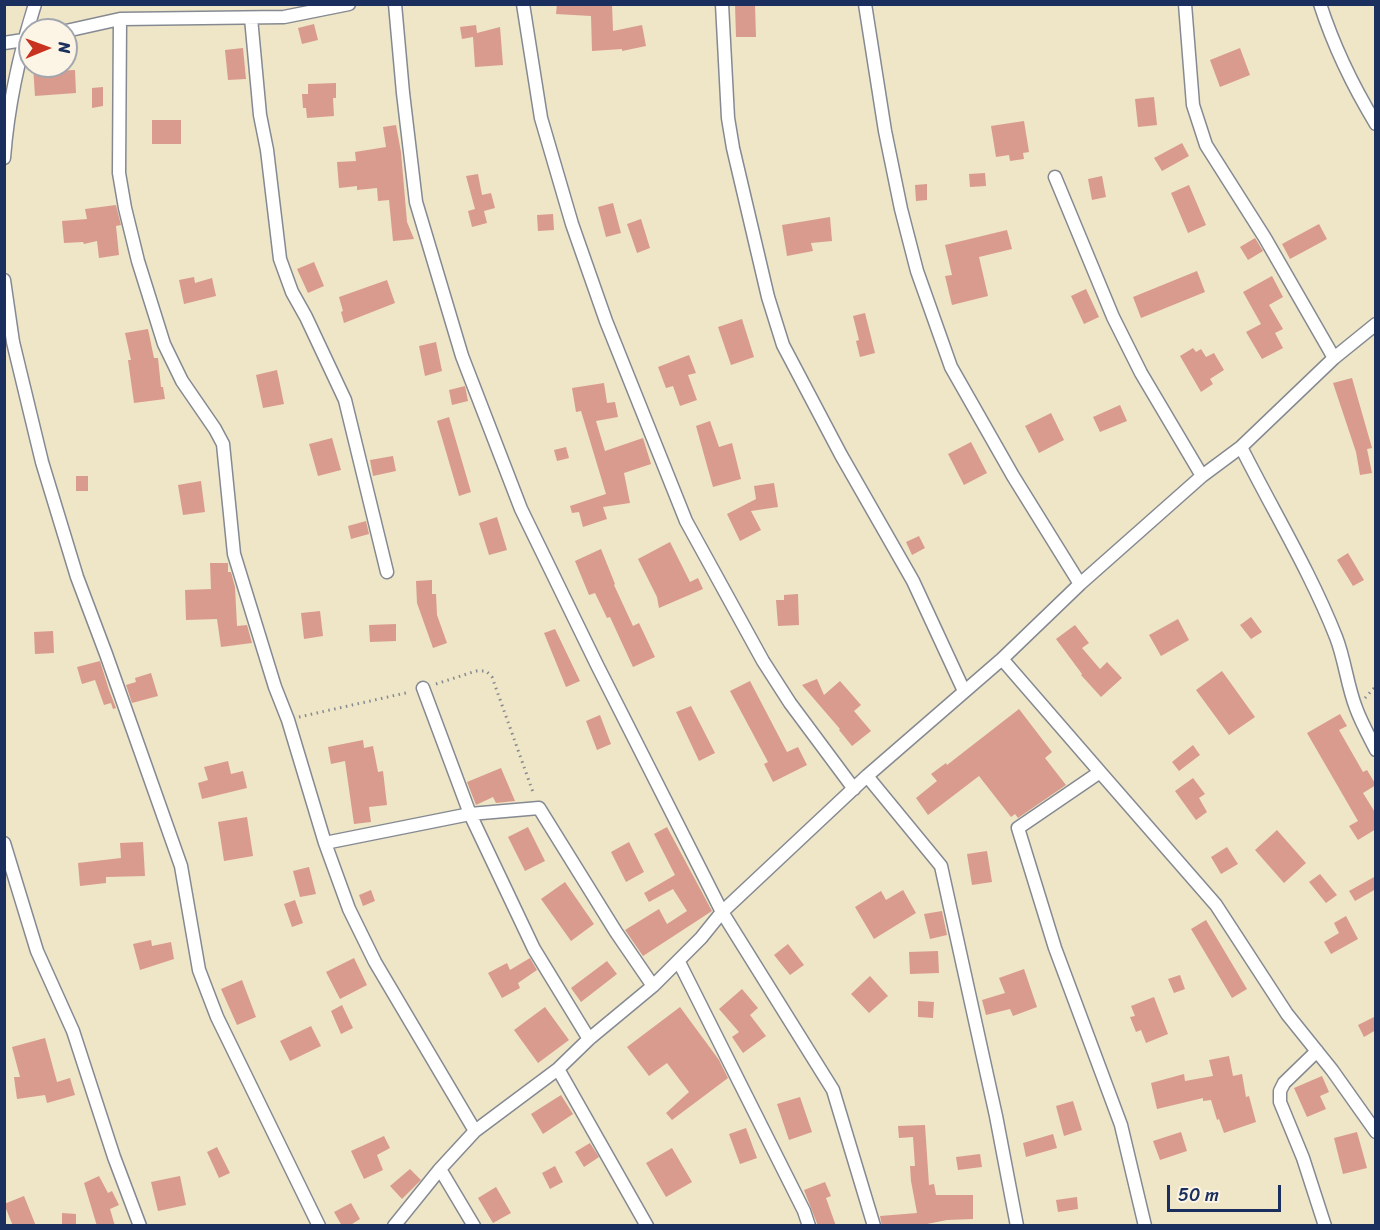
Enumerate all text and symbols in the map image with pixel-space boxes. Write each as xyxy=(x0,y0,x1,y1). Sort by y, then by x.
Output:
north arrow xyxy=(18,18,78,78)
text: N xyxy=(50,42,79,54)
scale bar xyxy=(1170,1173,1284,1211)
text: 50 m xyxy=(1178,1179,1219,1211)

